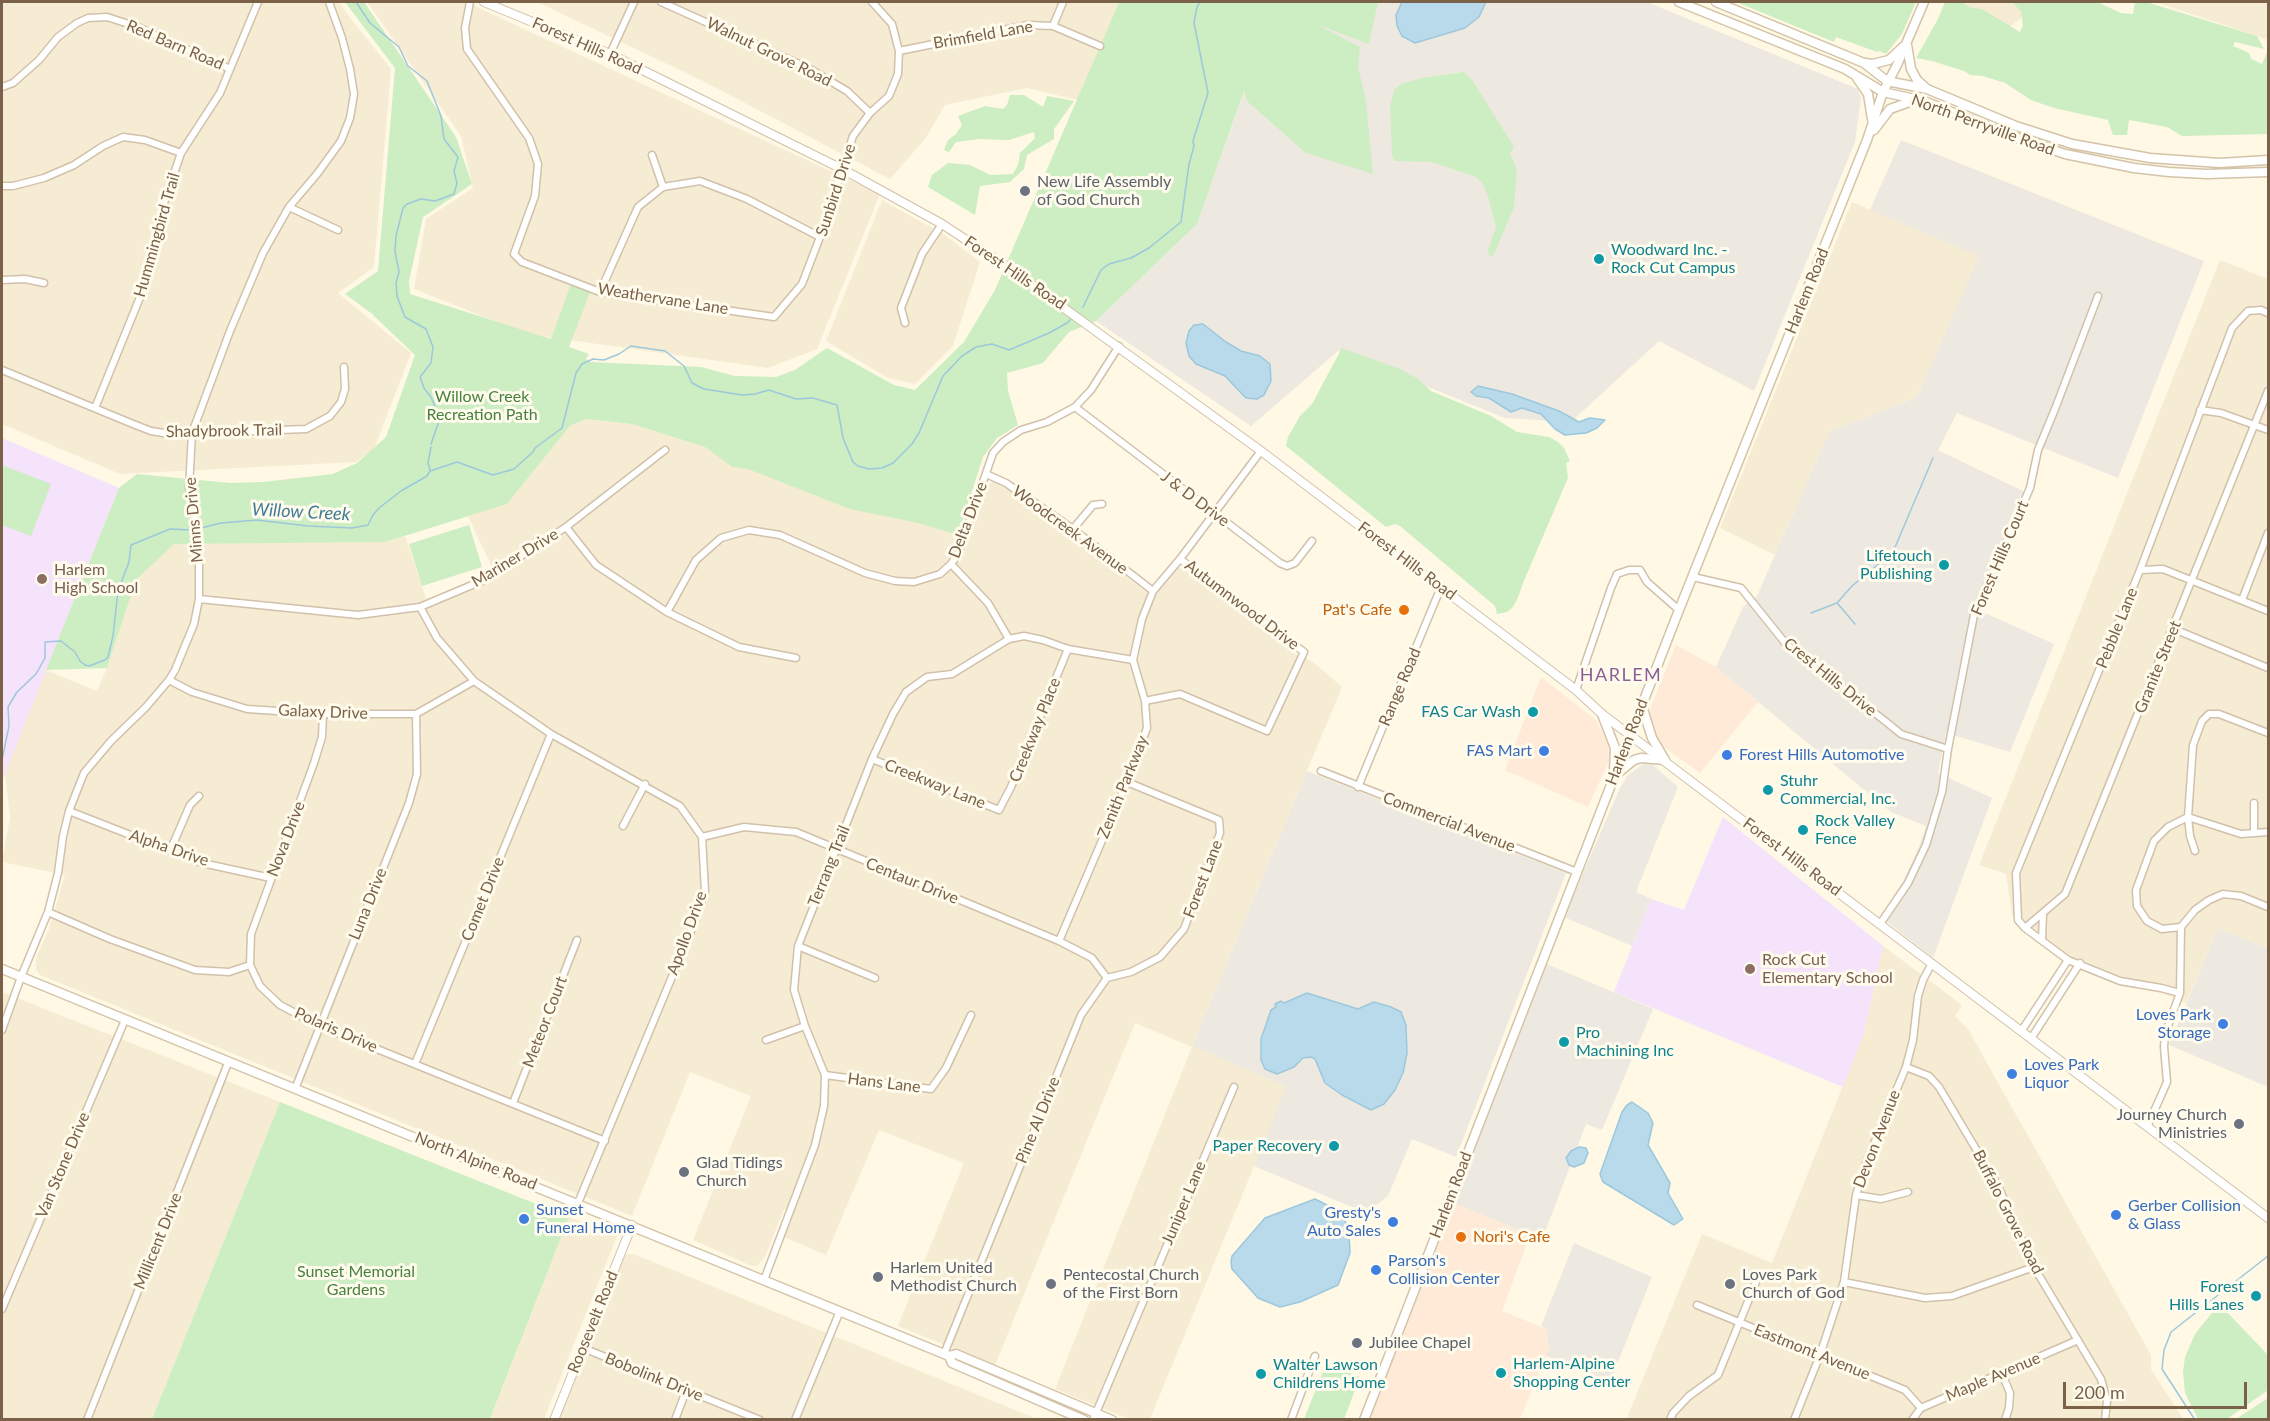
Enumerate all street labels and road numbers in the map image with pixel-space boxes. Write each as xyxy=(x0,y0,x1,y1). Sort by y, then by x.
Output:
street label: Forest Hills Road xyxy=(529,13,645,79)
street label: Walnut Grove Road xyxy=(703,13,835,91)
street label: Red Barn Road xyxy=(124,16,226,74)
street label: Brimfield Lane xyxy=(932,17,1034,53)
street label: North Perryville Road xyxy=(1909,90,2057,160)
street label: Sunbird Drive xyxy=(812,141,860,239)
street label: Hummingbird Trail xyxy=(130,170,184,300)
street label: Forest Hills Road xyxy=(961,232,1069,314)
street label: Harlem Road xyxy=(1781,245,1833,337)
street label: Weathervane Lane xyxy=(596,279,730,319)
street label: Shadybrook Trail xyxy=(166,420,282,442)
street label: J & D Drive xyxy=(1157,467,1233,531)
street label: Minns Drive xyxy=(181,477,207,563)
street label: Delta Drive xyxy=(945,479,991,561)
street label: Woodcreek Avenue xyxy=(1009,482,1131,578)
street label: Forest Hills Court xyxy=(1967,498,2033,618)
street label: Forest Hills Road xyxy=(1354,518,1460,604)
street label: Mariner Drive xyxy=(468,525,562,591)
street label: Autumnwood Drive xyxy=(1181,556,1303,654)
street label: Pebble Lane xyxy=(2092,585,2142,671)
street label: Granite Street xyxy=(2131,618,2185,716)
street label: Crest Hills Drive xyxy=(1780,634,1880,720)
street label: Range Road xyxy=(1375,645,1425,729)
street label: Creekway Place xyxy=(1005,675,1065,785)
street label: Harlem Road xyxy=(1602,696,1652,788)
street label: Galaxy Drive xyxy=(278,701,368,723)
street label: Zenith Parkway xyxy=(1094,733,1152,841)
street label: Creekway Lane xyxy=(882,755,988,813)
street label: Commercial Avenue xyxy=(1380,788,1518,856)
street label: Nova Drive xyxy=(263,799,309,879)
street label: Forest Hills Road xyxy=(1739,814,1845,900)
street label: Terrang Trail xyxy=(804,823,854,909)
street label: Alpha Drive xyxy=(127,825,211,871)
street label: Forest Lane xyxy=(1179,837,1227,921)
street label: Comet Drive xyxy=(457,854,509,944)
street label: Centaur Drive xyxy=(863,854,961,908)
street label: Luna Drive xyxy=(345,865,391,943)
street label: Apollo Drive xyxy=(663,889,711,977)
street label: Meteor Court xyxy=(519,974,571,1070)
street label: Polaris Drive xyxy=(292,1003,380,1057)
street label: Hans Lane xyxy=(846,1069,922,1097)
street label: Pine Al Drive xyxy=(1012,1074,1064,1166)
street label: Devon Avenue xyxy=(1850,1087,1904,1191)
street label: Van Stone Drive xyxy=(32,1109,94,1221)
street label: North Alpine Road xyxy=(412,1128,540,1194)
street label: Buffalo Grove Road xyxy=(1968,1147,2048,1277)
street label: Harlem Road xyxy=(1426,1149,1476,1241)
street label: Juniper Lane xyxy=(1158,1158,1210,1248)
street label: Millicent Drive xyxy=(130,1190,186,1292)
street label: Roosevelt Road xyxy=(564,1268,622,1376)
street label: Eastmont Avenue xyxy=(1751,1320,1873,1384)
street label: Maple Avenue xyxy=(1943,1348,2043,1406)
street label: Bobolink Drive xyxy=(602,1349,706,1405)

